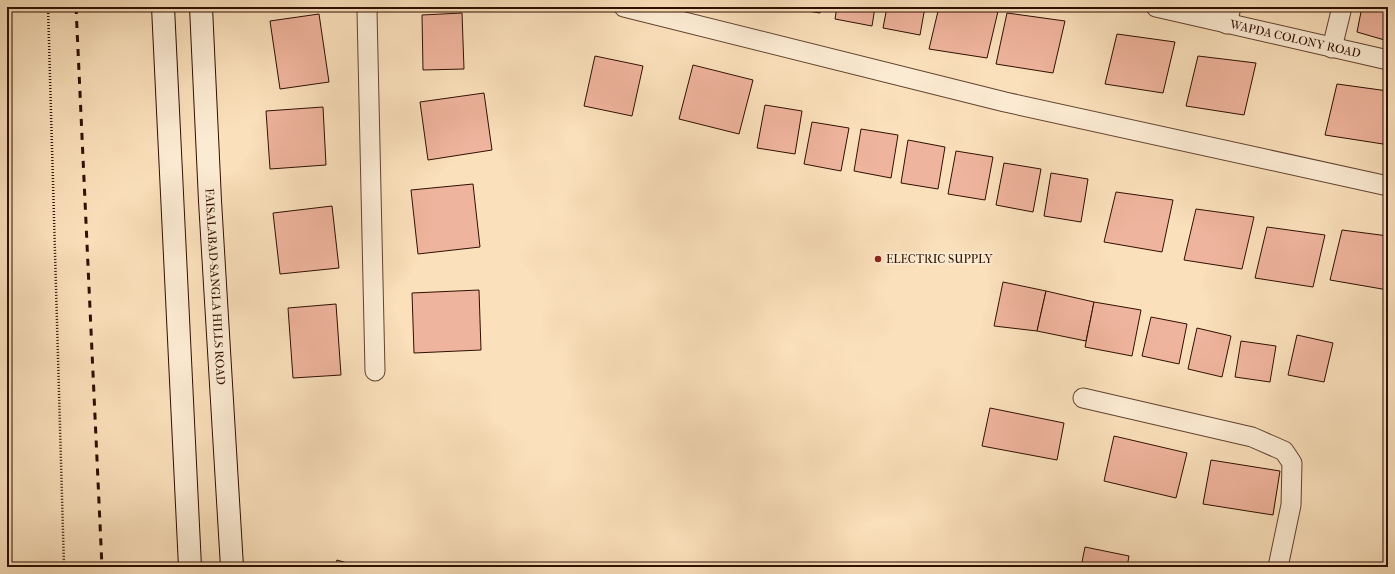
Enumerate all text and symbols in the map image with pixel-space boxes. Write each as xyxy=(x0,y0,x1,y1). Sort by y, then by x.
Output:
street label: WAPDA COLONY ROAD xyxy=(1228,17,1362,61)
street label: FAISALABAD-SANGLA HILLS ROAD xyxy=(202,188,228,385)
place label: ELECTRIC SUPPLY xyxy=(886,252,994,266)
marker: ELECTRIC SUPPLY xyxy=(873,254,883,264)

